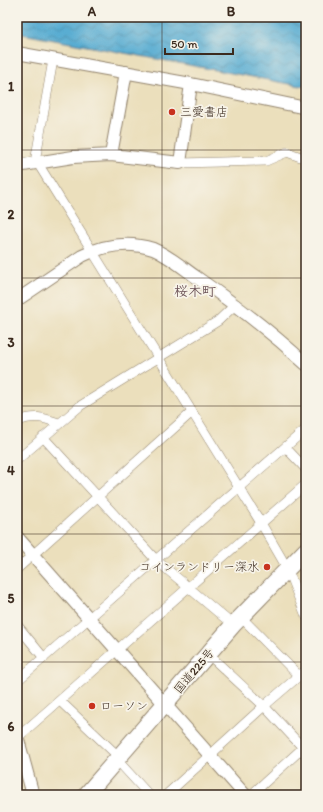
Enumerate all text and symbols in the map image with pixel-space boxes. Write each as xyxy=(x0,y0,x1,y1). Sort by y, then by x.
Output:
text: A xyxy=(87,4,97,19)
text: B xyxy=(227,4,236,19)
scale bar xyxy=(165,30,233,56)
text: 50 m xyxy=(171,37,197,51)
text: 1 xyxy=(8,79,14,94)
place label: 三愛書店 xyxy=(180,105,228,119)
marker: 三愛書店 xyxy=(167,107,177,117)
text: 2 xyxy=(8,207,15,222)
district label: 桜木町 xyxy=(174,283,216,300)
text: 3 xyxy=(7,335,15,350)
text: 4 xyxy=(7,463,15,478)
place label: コインランドリー深水 xyxy=(139,560,259,574)
marker: コインランドリー深水 xyxy=(262,562,272,572)
text: 5 xyxy=(8,591,15,606)
street label: 国道225号 xyxy=(171,645,217,697)
place label: ローソン xyxy=(100,699,148,713)
marker: ローソン xyxy=(87,701,97,711)
text: 6 xyxy=(8,719,15,734)

